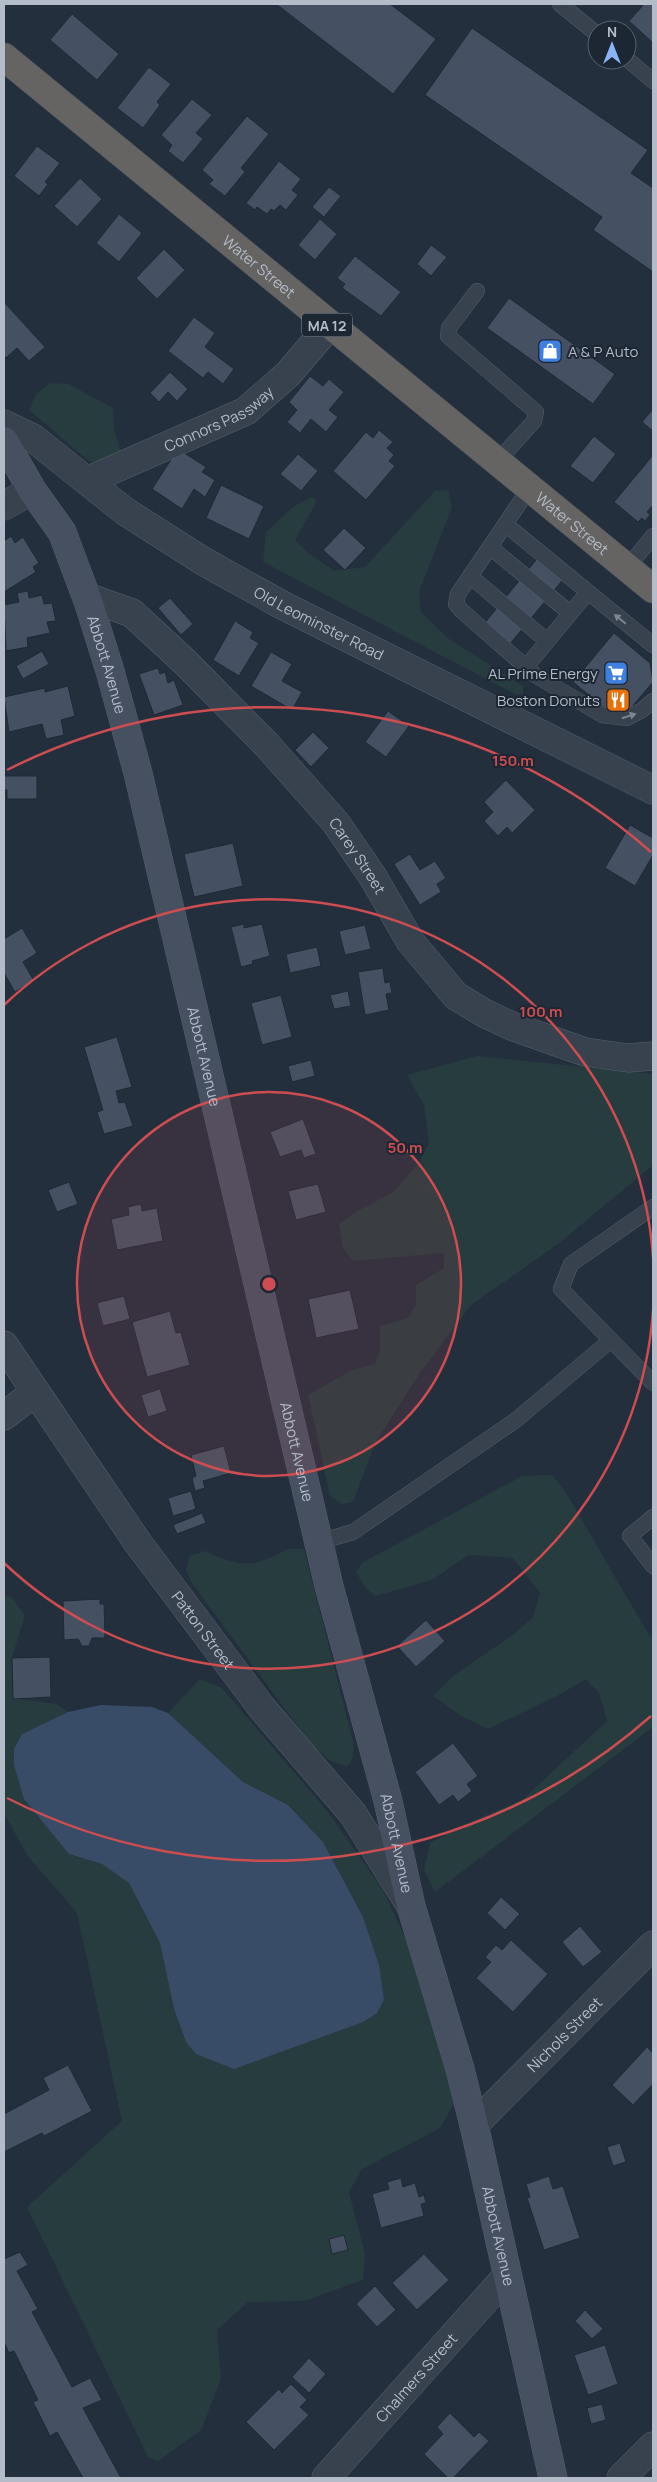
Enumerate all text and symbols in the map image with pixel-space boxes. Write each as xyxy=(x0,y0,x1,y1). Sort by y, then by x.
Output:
north arrow xyxy=(587,20,637,70)
text: N xyxy=(607,22,617,41)
street label: Water Street xyxy=(218,230,300,302)
road number: MA 12 xyxy=(302,314,352,336)
shop icon: A & P Auto xyxy=(537,338,563,364)
place label: A & P Auto xyxy=(568,341,638,362)
street label: Connors Passway xyxy=(161,381,278,456)
street label: Water Street xyxy=(531,487,613,559)
street label: Old Leominster Road xyxy=(250,581,388,665)
street label: Abbott Avenue xyxy=(83,613,132,716)
one-way arrow xyxy=(614,613,627,624)
supermarket icon: AL Prime Energy xyxy=(603,660,629,686)
place label: AL Prime Energy xyxy=(488,663,598,684)
restaurant icon: Boston Donuts xyxy=(605,687,631,713)
place label: Boston Donuts xyxy=(497,690,600,711)
one-way arrow xyxy=(622,712,637,720)
text: 150 m xyxy=(492,750,534,771)
street label: Carey Street xyxy=(325,813,391,898)
text: 100 m xyxy=(520,1001,562,1022)
street label: Abbott Avenue xyxy=(183,1004,226,1108)
text: 50 m xyxy=(387,1137,423,1158)
centre of rings xyxy=(260,1275,278,1293)
street label: Abbott Avenue xyxy=(276,1400,319,1504)
street label: Patton Street xyxy=(167,1587,240,1674)
street label: Abbott Avenue xyxy=(376,1791,418,1895)
street label: Nichols Street xyxy=(522,1992,606,2077)
street label: Abbott Avenue xyxy=(477,2184,520,2288)
street label: Chalmers Street xyxy=(371,2328,462,2427)

